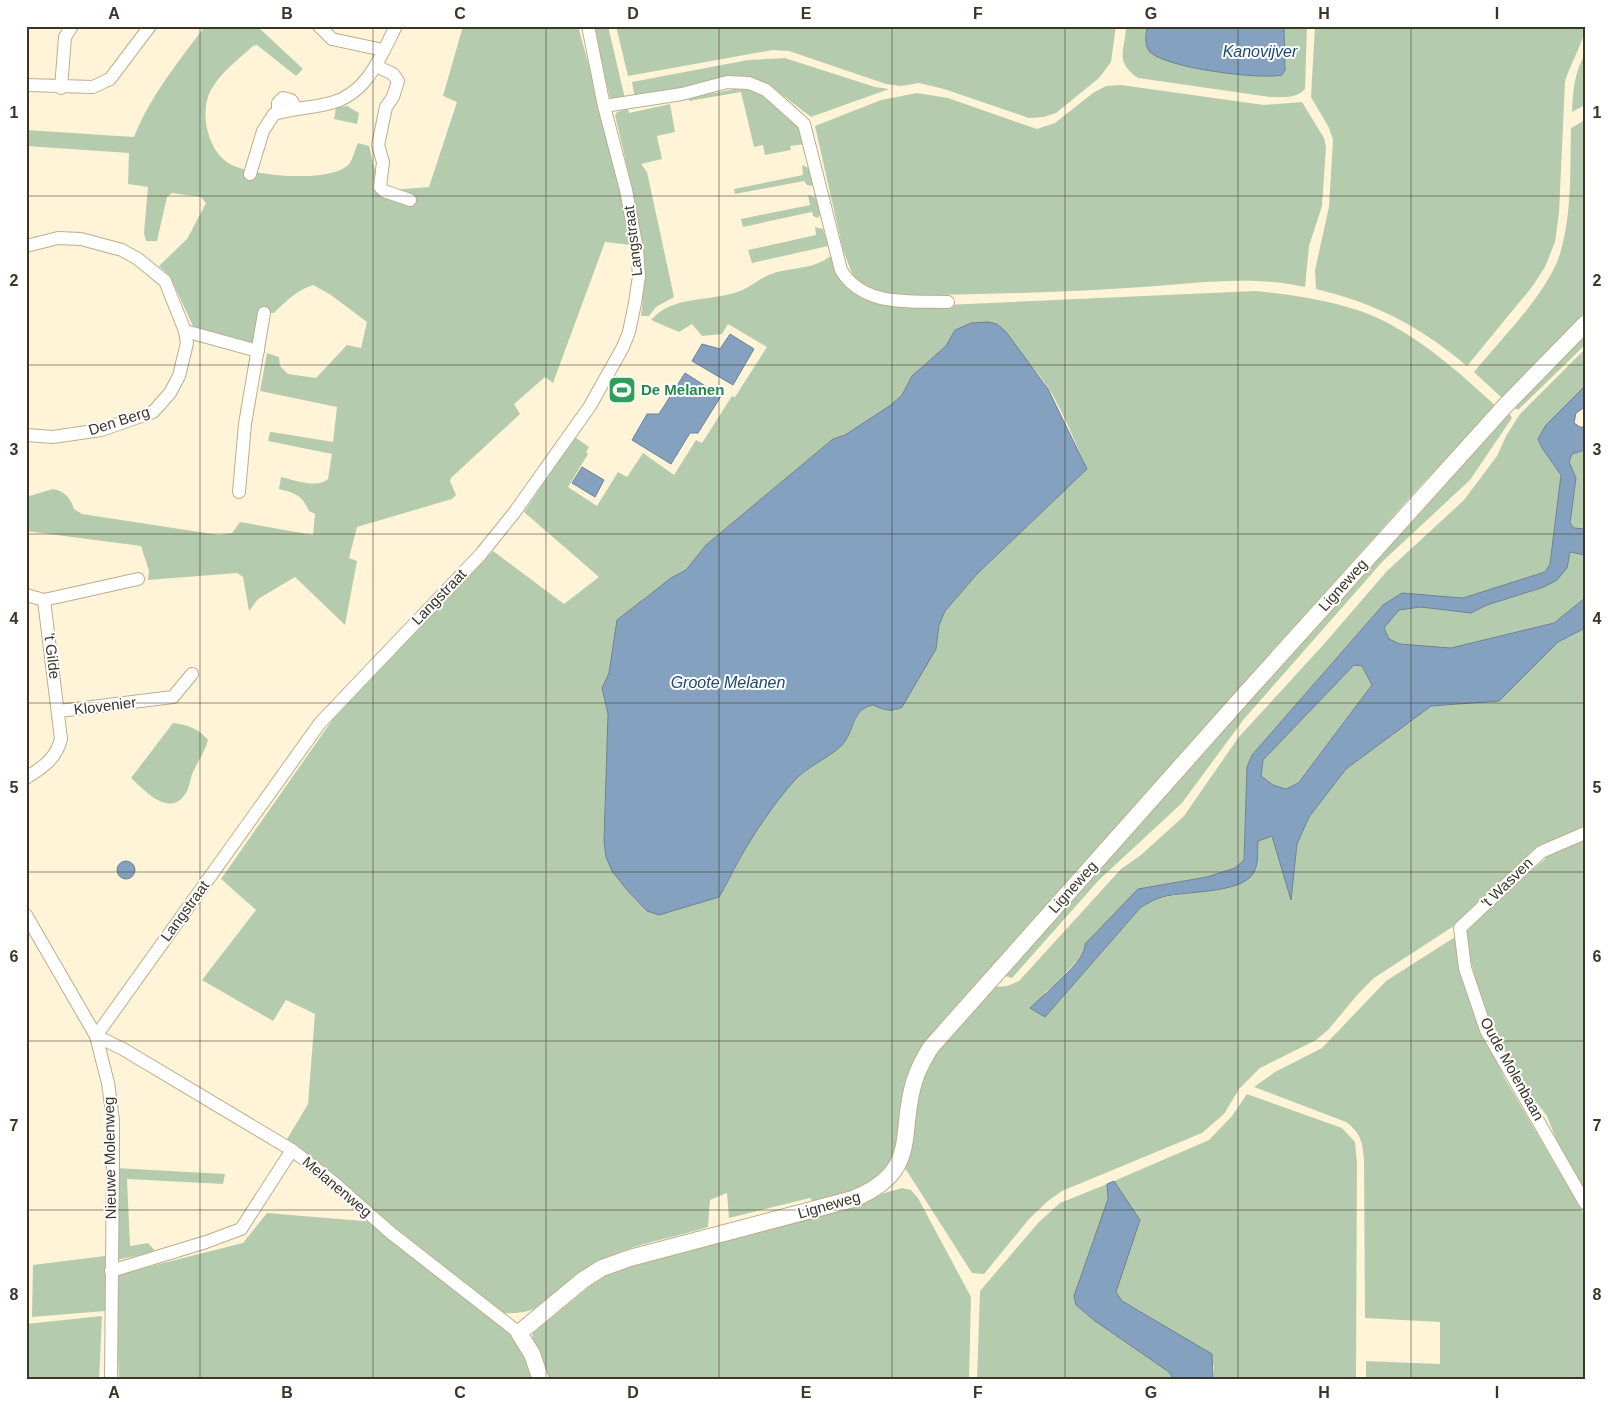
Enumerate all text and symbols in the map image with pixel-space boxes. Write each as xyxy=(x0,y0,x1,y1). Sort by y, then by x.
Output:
text: A xyxy=(108,5,120,22)
text: B xyxy=(281,5,293,22)
text: C xyxy=(454,5,466,22)
text: D xyxy=(627,5,639,22)
text: E xyxy=(801,5,812,22)
text: F xyxy=(973,5,983,22)
text: G xyxy=(1145,5,1157,22)
text: H xyxy=(1318,5,1330,22)
text: I xyxy=(1495,5,1499,22)
water label: Kanovijver xyxy=(1223,43,1298,60)
text: 1 xyxy=(10,104,19,121)
text: 1 xyxy=(1593,104,1602,121)
street label: Langstraat xyxy=(620,204,645,277)
text: 2 xyxy=(10,272,19,289)
text: 2 xyxy=(1593,272,1602,289)
sports icon: De Melanen xyxy=(607,375,637,405)
place label: De Melanen xyxy=(641,381,724,398)
street label: Den Berg xyxy=(86,403,152,438)
text: 3 xyxy=(10,441,19,458)
text: 3 xyxy=(1593,441,1602,458)
street label: Ligneweg xyxy=(1315,555,1370,614)
street label: Langstraat xyxy=(408,565,470,628)
text: 4 xyxy=(10,610,19,627)
text: 4 xyxy=(1593,610,1602,627)
street label: 't Gilde xyxy=(41,632,64,680)
water label: Groote Melanen xyxy=(671,674,785,691)
street label: Klovenier xyxy=(73,693,137,718)
text: 5 xyxy=(10,779,19,796)
text: 5 xyxy=(1593,779,1602,796)
street label: 't Wasven xyxy=(1477,854,1536,911)
street label: Ligneweg xyxy=(1045,857,1100,916)
street label: Langstraat xyxy=(157,876,213,944)
text: 6 xyxy=(10,948,19,965)
text: 6 xyxy=(1593,948,1602,965)
street label: Oude Molenbaan xyxy=(1477,1014,1548,1123)
street label: Nieuwe Molenweg xyxy=(100,1097,119,1219)
text: 7 xyxy=(10,1117,19,1134)
text: 7 xyxy=(1593,1117,1602,1134)
street label: Melanenweg xyxy=(299,1153,375,1220)
street label: Ligneweg xyxy=(796,1187,862,1222)
text: 8 xyxy=(10,1286,19,1303)
text: 8 xyxy=(1593,1286,1602,1303)
text: A xyxy=(108,1384,120,1401)
text: B xyxy=(281,1384,293,1401)
text: C xyxy=(454,1384,466,1401)
text: D xyxy=(627,1384,639,1401)
text: E xyxy=(801,1384,812,1401)
text: F xyxy=(973,1384,983,1401)
text: G xyxy=(1145,1384,1157,1401)
text: H xyxy=(1318,1384,1330,1401)
text: I xyxy=(1495,1384,1499,1401)

